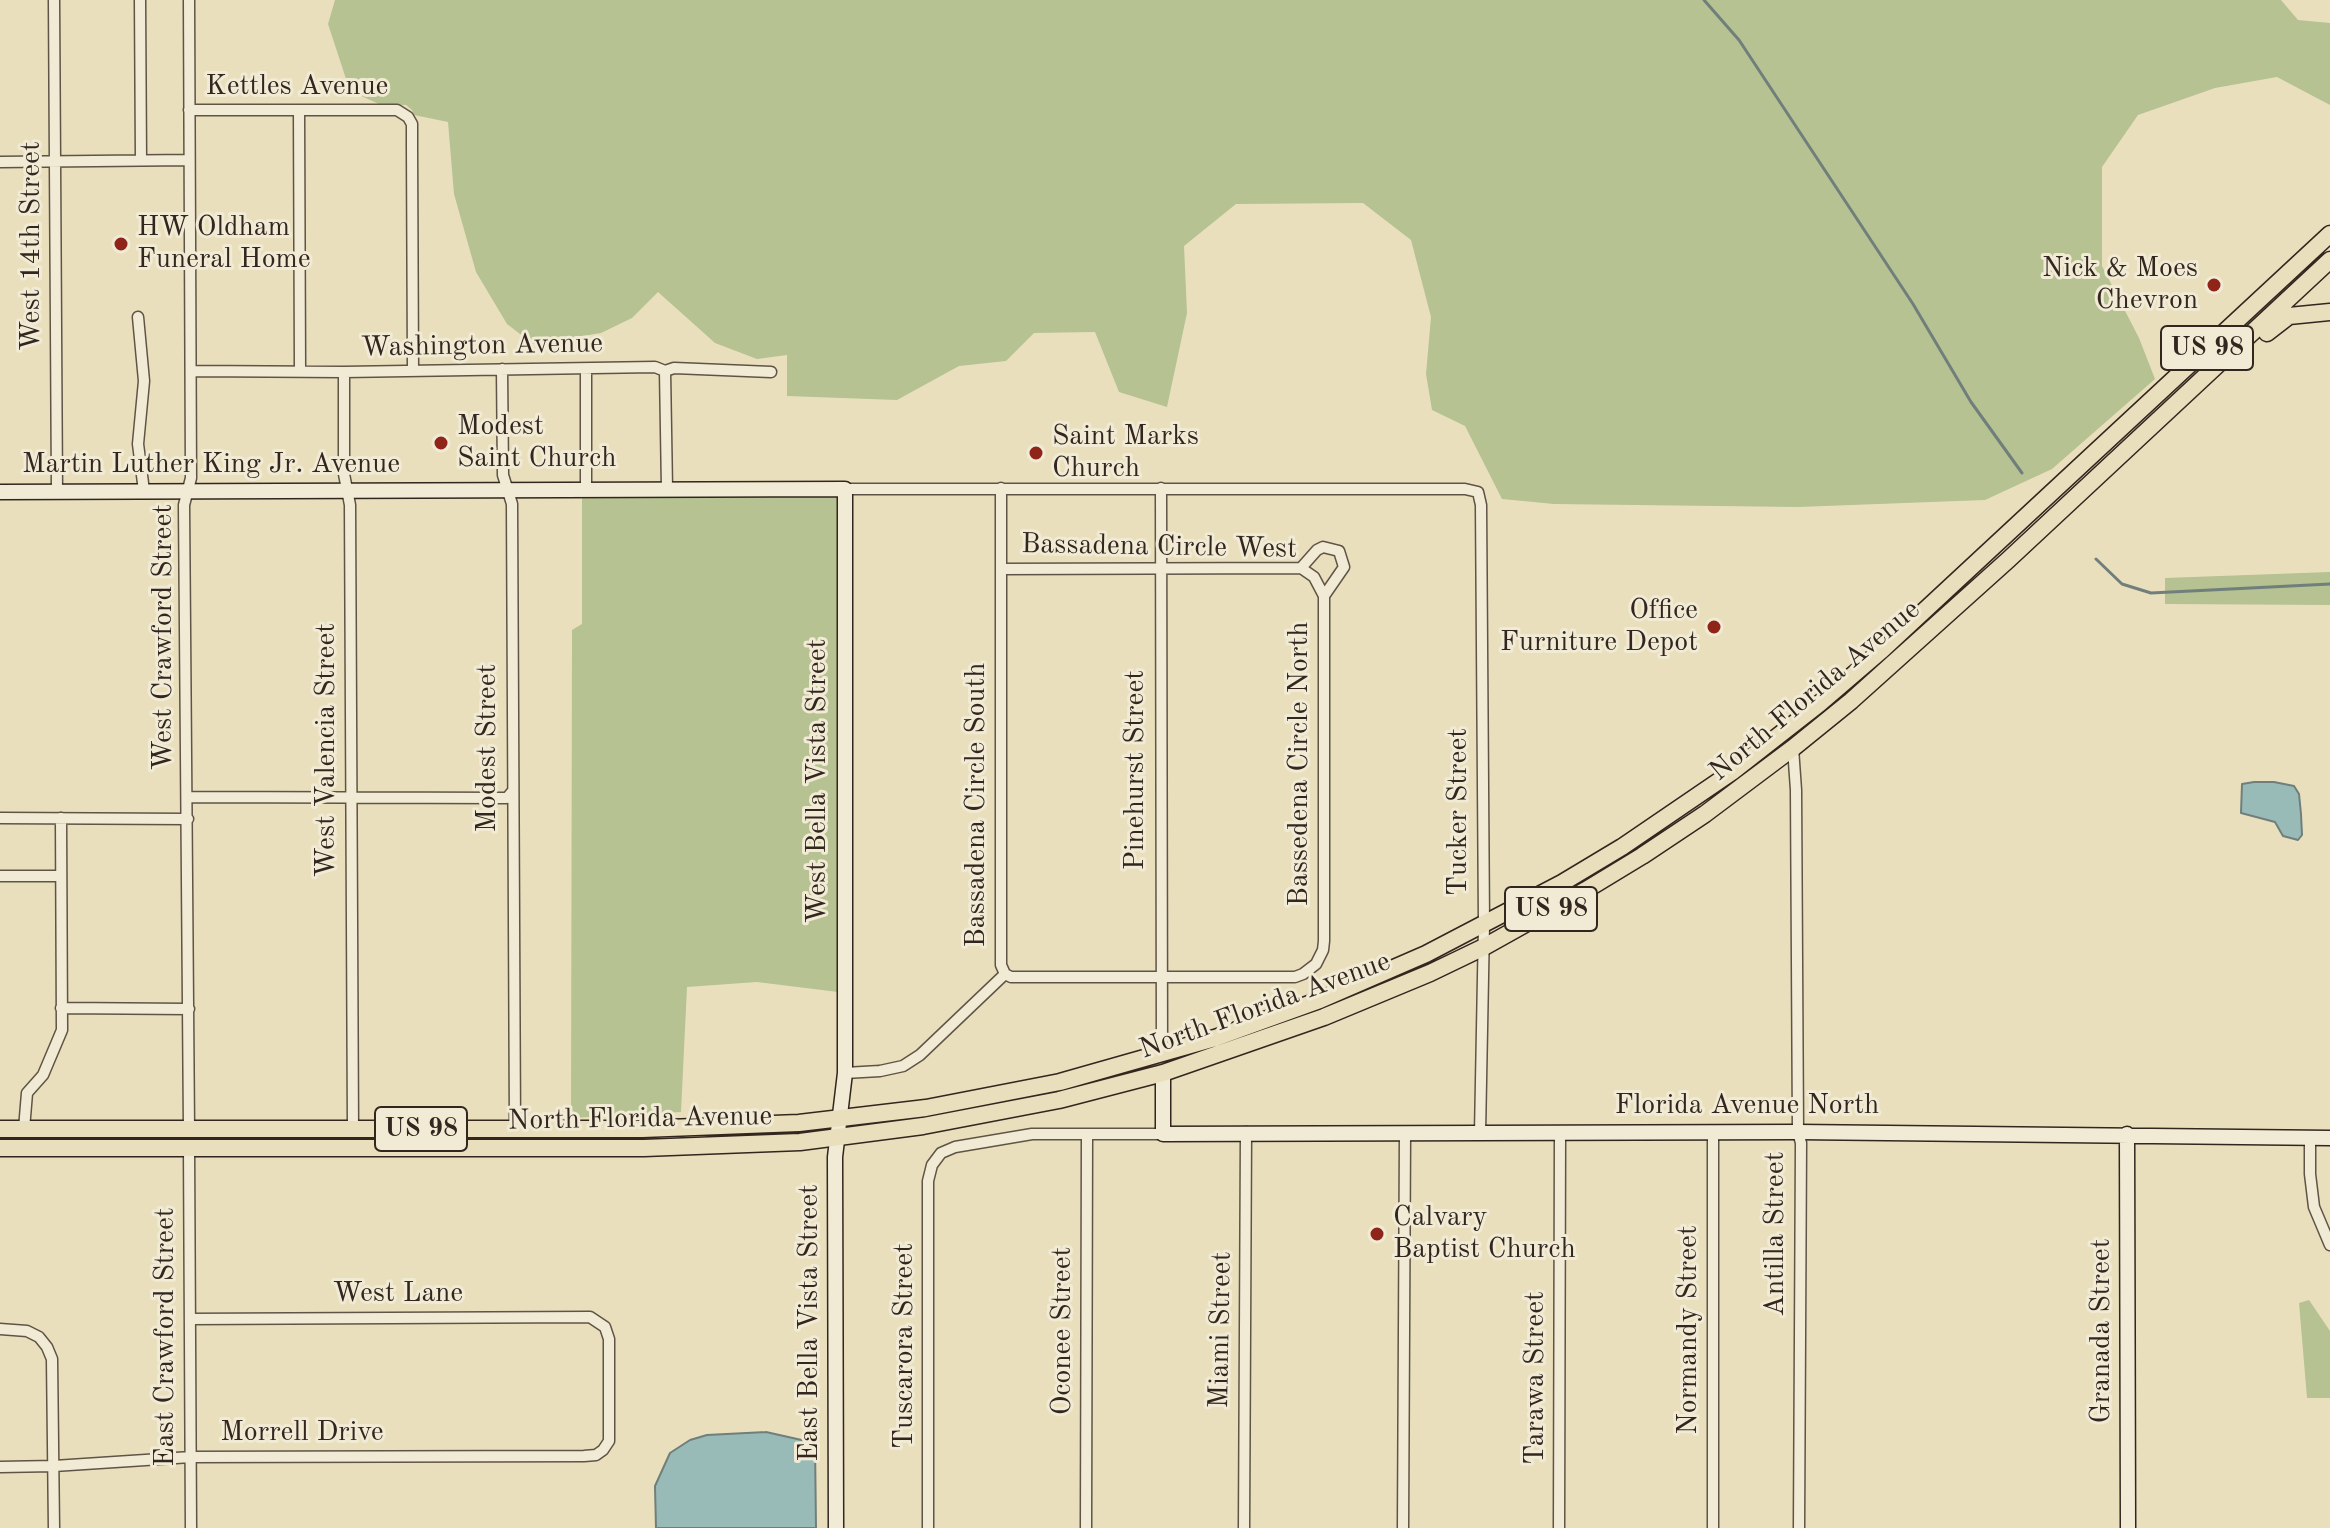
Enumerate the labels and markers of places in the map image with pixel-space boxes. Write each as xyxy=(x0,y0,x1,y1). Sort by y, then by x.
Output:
place label: HW Oldham Funeral Home xyxy=(137,211,311,277)
marker: HW Oldham Funeral Home xyxy=(112,235,130,253)
place label: Nick & Moes Chevron xyxy=(2042,252,2198,318)
marker: Nick & Moes Chevron xyxy=(2205,276,2223,294)
place label: Modest Saint Church xyxy=(457,410,616,476)
place label: Saint Marks Church xyxy=(1052,420,1199,486)
marker: Modest Saint Church xyxy=(432,434,450,452)
marker: Saint Marks Church xyxy=(1027,444,1045,462)
place label: Office Furniture Depot xyxy=(1500,594,1698,660)
marker: Office Furniture Depot xyxy=(1705,618,1723,636)
place label: Calvary Baptist Church xyxy=(1393,1201,1576,1267)
marker: Calvary Baptist Church xyxy=(1368,1225,1386,1243)

